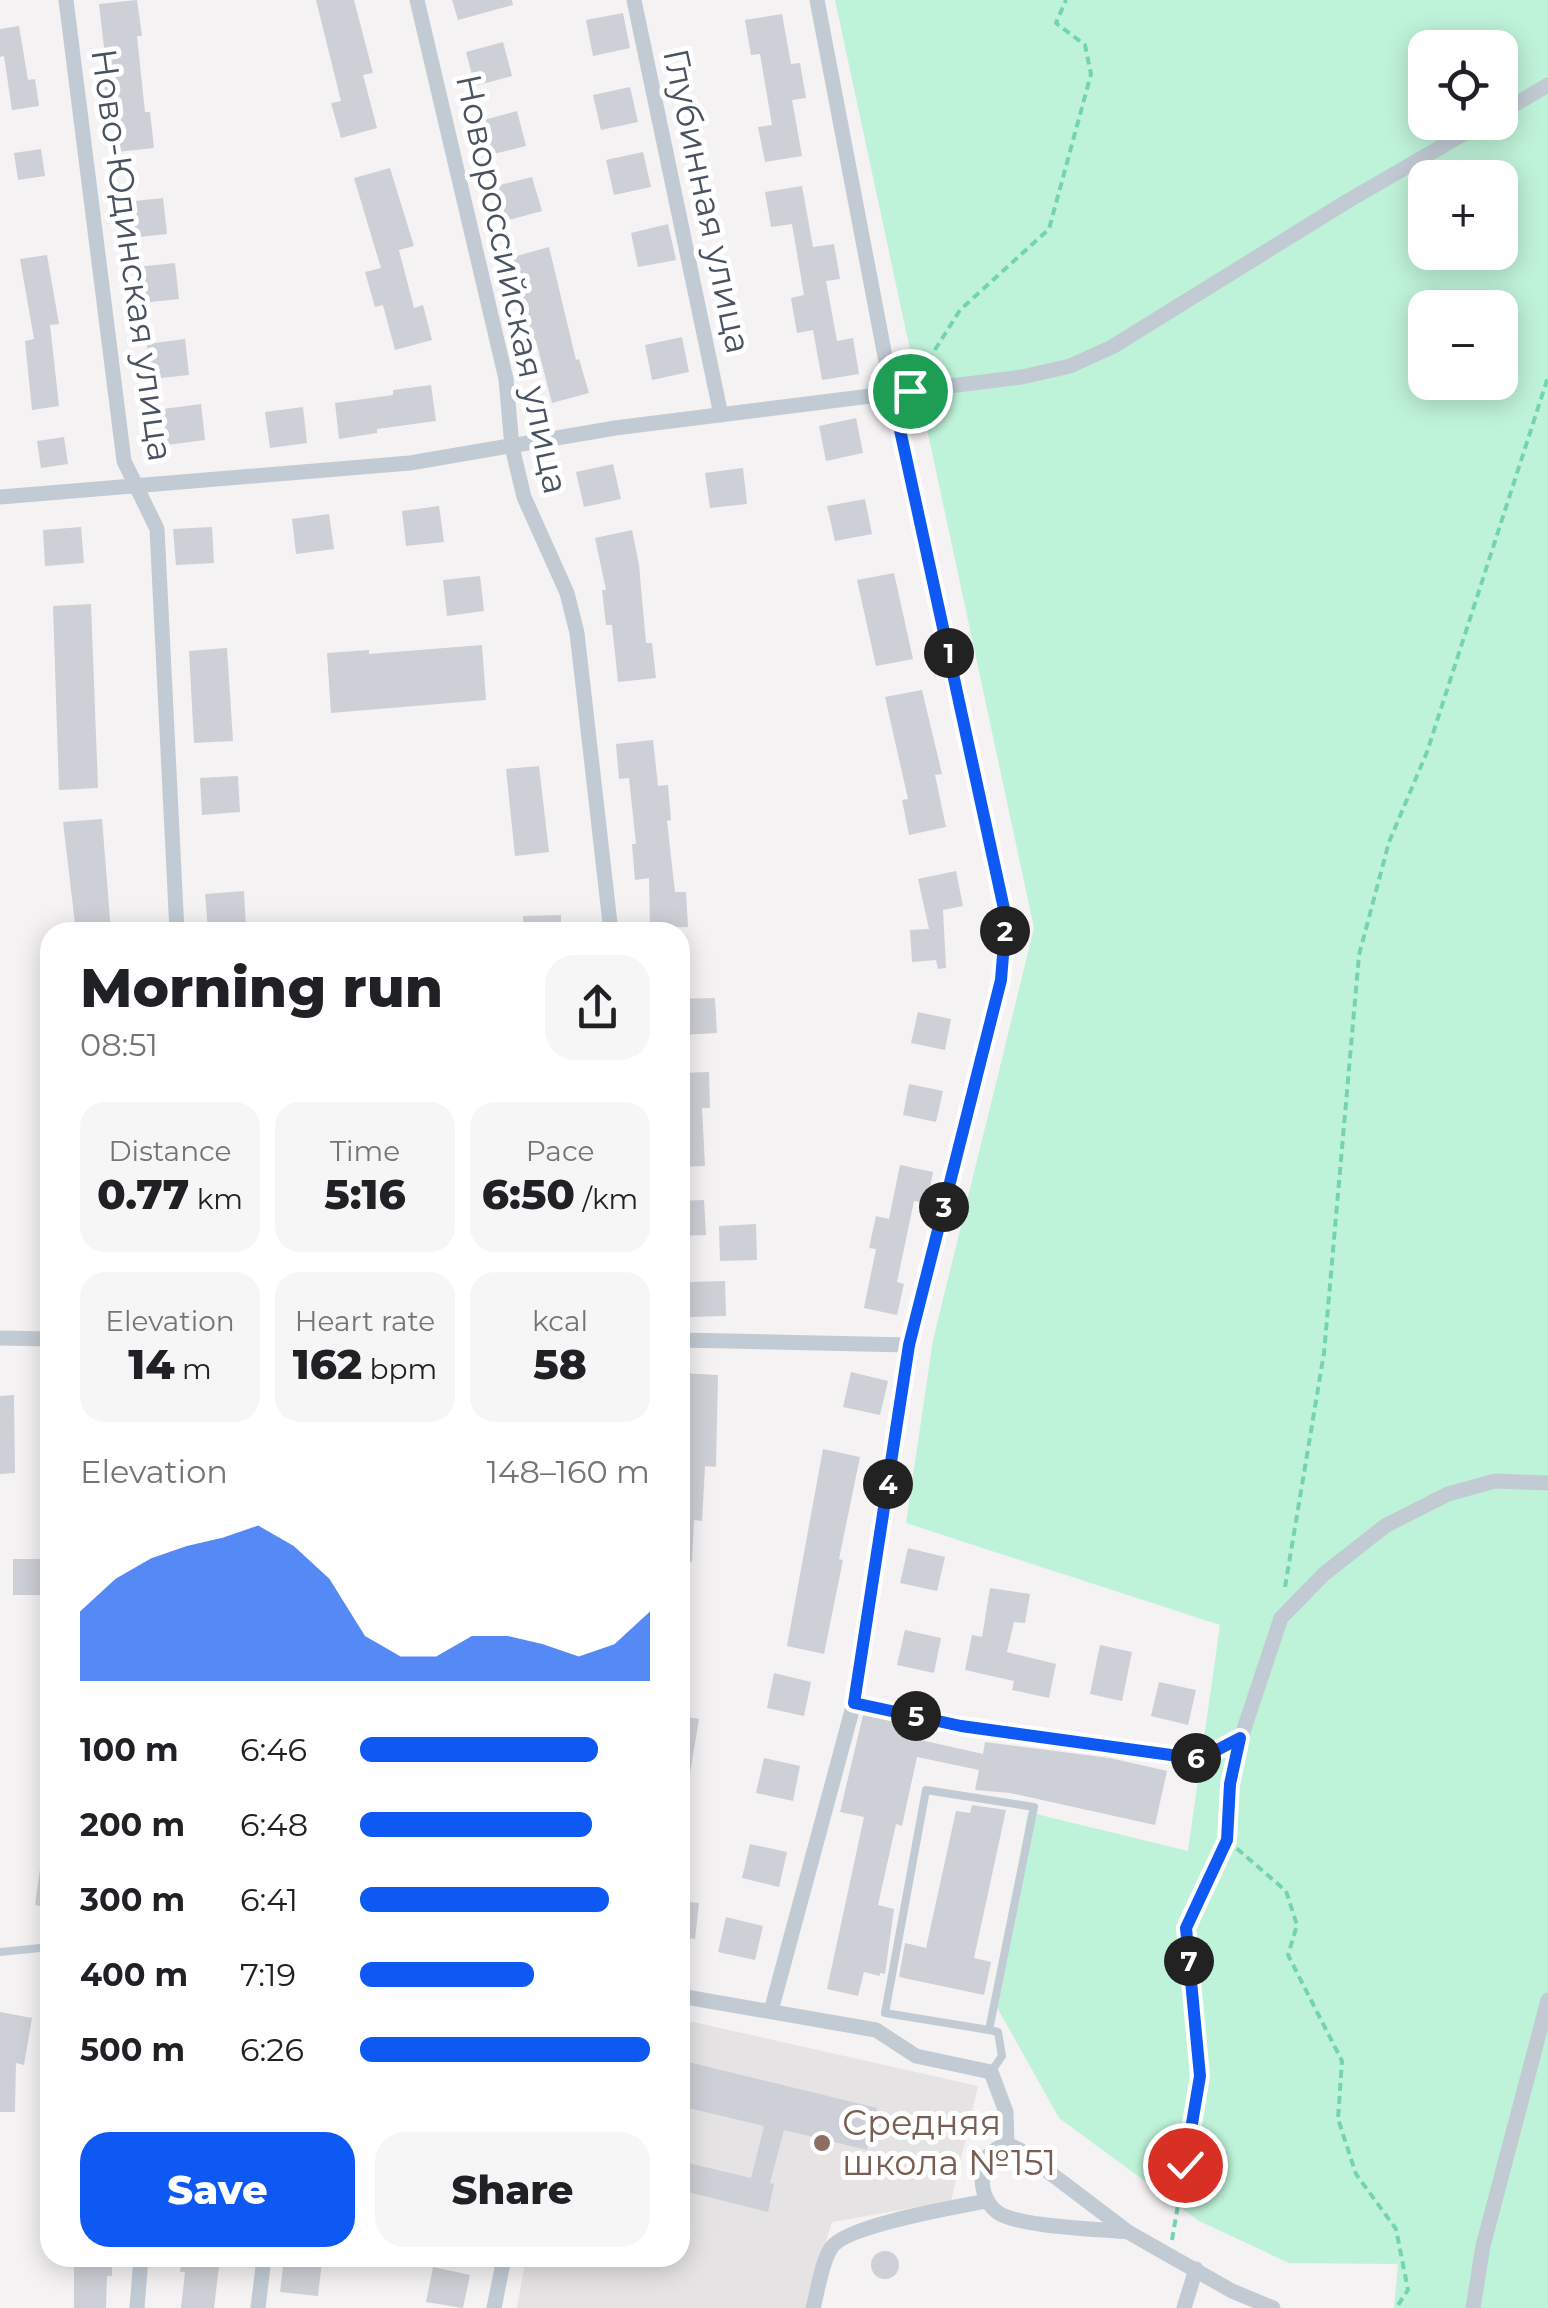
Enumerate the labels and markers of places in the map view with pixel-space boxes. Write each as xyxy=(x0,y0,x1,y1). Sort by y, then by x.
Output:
pin xyxy=(868,349,953,434)
pin: 1 xyxy=(924,628,974,678)
pin: 2 xyxy=(980,906,1030,956)
pin: 3 xyxy=(919,1182,969,1232)
pin: 4 xyxy=(863,1459,913,1509)
pin: 5 xyxy=(891,1691,941,1741)
pin: 6 xyxy=(1171,1733,1221,1783)
pin: 7 xyxy=(1164,1936,1214,1986)
place label: Средняя школа №151 xyxy=(842,2101,1056,2184)
pin xyxy=(1143,2123,1228,2208)
marker: Средняя школа №151 xyxy=(811,2132,833,2154)

